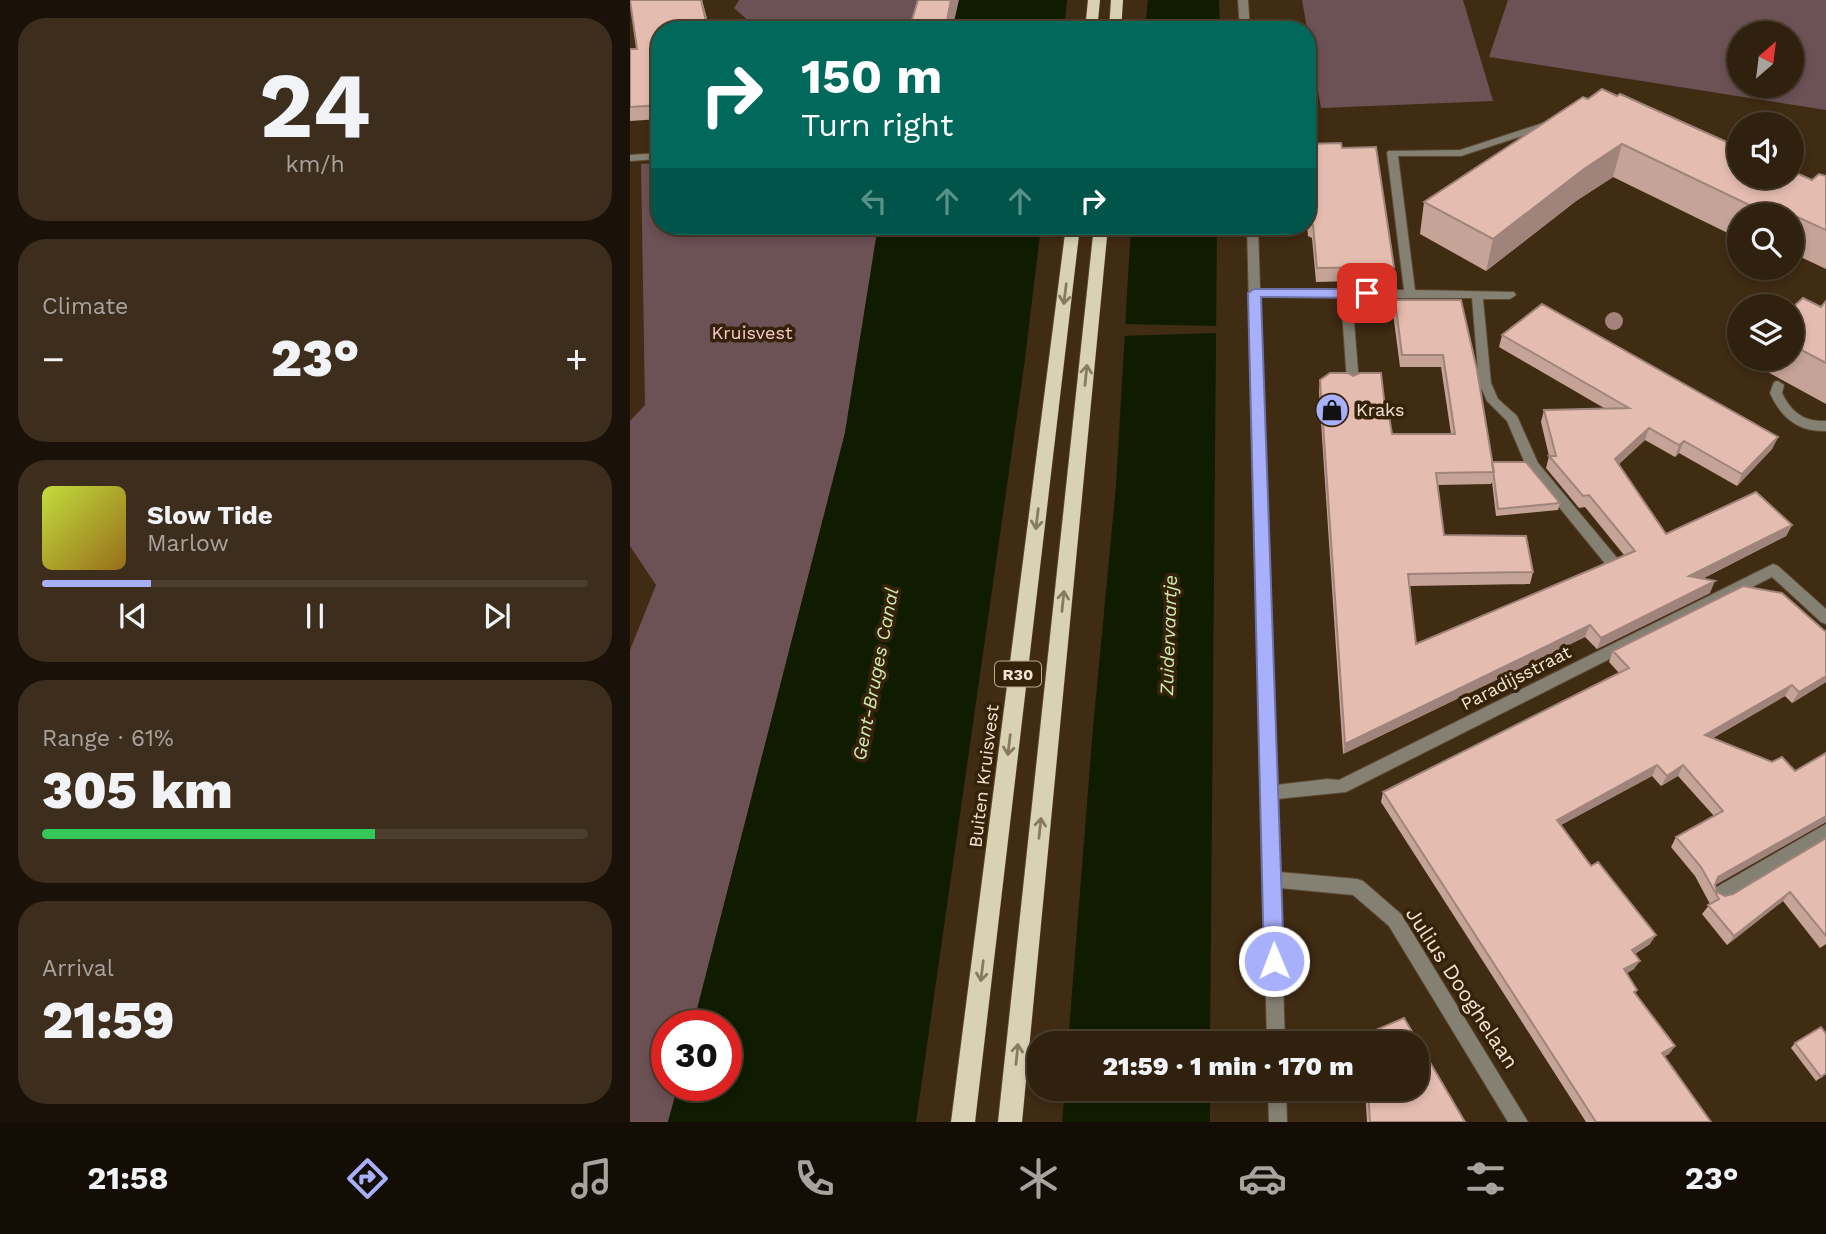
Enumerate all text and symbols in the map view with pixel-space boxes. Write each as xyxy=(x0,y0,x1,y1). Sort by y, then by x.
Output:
north arrow xyxy=(1727,21,1804,98)
map controls xyxy=(1727,21,1804,371)
text: 150 m xyxy=(801,47,942,105)
icon: right xyxy=(686,49,777,140)
text: 24 xyxy=(259,52,371,159)
text: Turn right xyxy=(801,106,953,144)
button: sound xyxy=(1727,112,1804,189)
text: km/h xyxy=(285,151,345,178)
icon: left xyxy=(855,182,893,220)
icon: ahead xyxy=(928,182,966,220)
icon: ahead xyxy=(1001,182,1039,220)
icon: right xyxy=(1074,182,1112,220)
button: search xyxy=(1727,203,1804,280)
pin xyxy=(1337,263,1397,323)
icon: arrive xyxy=(1348,274,1386,312)
one-way arrow xyxy=(1059,282,1072,304)
text: Climate xyxy=(42,293,128,320)
button: layers xyxy=(1727,294,1804,371)
park label: Kruisvest xyxy=(711,322,793,343)
text: 23° xyxy=(271,328,359,389)
text: − xyxy=(42,337,65,381)
text: + xyxy=(565,337,588,381)
one-way arrow xyxy=(1080,364,1093,387)
shop icon: Kraks xyxy=(1313,391,1351,429)
place label: Kraks xyxy=(1356,399,1405,420)
text: Slow Tide xyxy=(147,500,273,530)
one-way arrow xyxy=(1031,507,1044,530)
text: Marlow xyxy=(147,530,229,557)
water label: Zuidervaartje xyxy=(1155,574,1182,697)
water label: Gent-Bruges Canal xyxy=(847,586,904,762)
one-way arrow xyxy=(1057,591,1070,613)
icon: previous xyxy=(114,597,152,635)
icon: pause xyxy=(296,597,334,635)
icon: next xyxy=(478,597,516,635)
street label: Paradijsstraat xyxy=(1457,641,1575,714)
road number: R30 xyxy=(995,662,1041,687)
street label: Buiten Kruisvest xyxy=(964,703,1003,849)
text: Range · 61% xyxy=(42,725,174,752)
one-way arrow xyxy=(1003,733,1016,756)
text: 305 km xyxy=(42,760,233,821)
one-way arrow xyxy=(1034,817,1047,840)
street label: Julius Dooghelaan xyxy=(1401,902,1524,1073)
position arrow xyxy=(1237,924,1311,998)
text: Arrival xyxy=(42,955,114,982)
one-way arrow xyxy=(975,959,988,982)
text: 21:59 xyxy=(42,990,175,1051)
speed limit sign: 30 xyxy=(651,1010,742,1101)
one-way arrow xyxy=(1011,1043,1024,1066)
text: 21:59 · 1 min · 170 m xyxy=(1102,1051,1354,1081)
icon: directions xyxy=(343,1154,392,1203)
icon: music xyxy=(567,1154,616,1203)
icon: phone xyxy=(790,1154,839,1203)
icon: climate xyxy=(1014,1154,1063,1203)
icon: car xyxy=(1238,1154,1287,1203)
icon: filters xyxy=(1461,1154,1510,1203)
text: 21:58 xyxy=(87,1159,169,1197)
text: 23° xyxy=(1685,1159,1739,1197)

